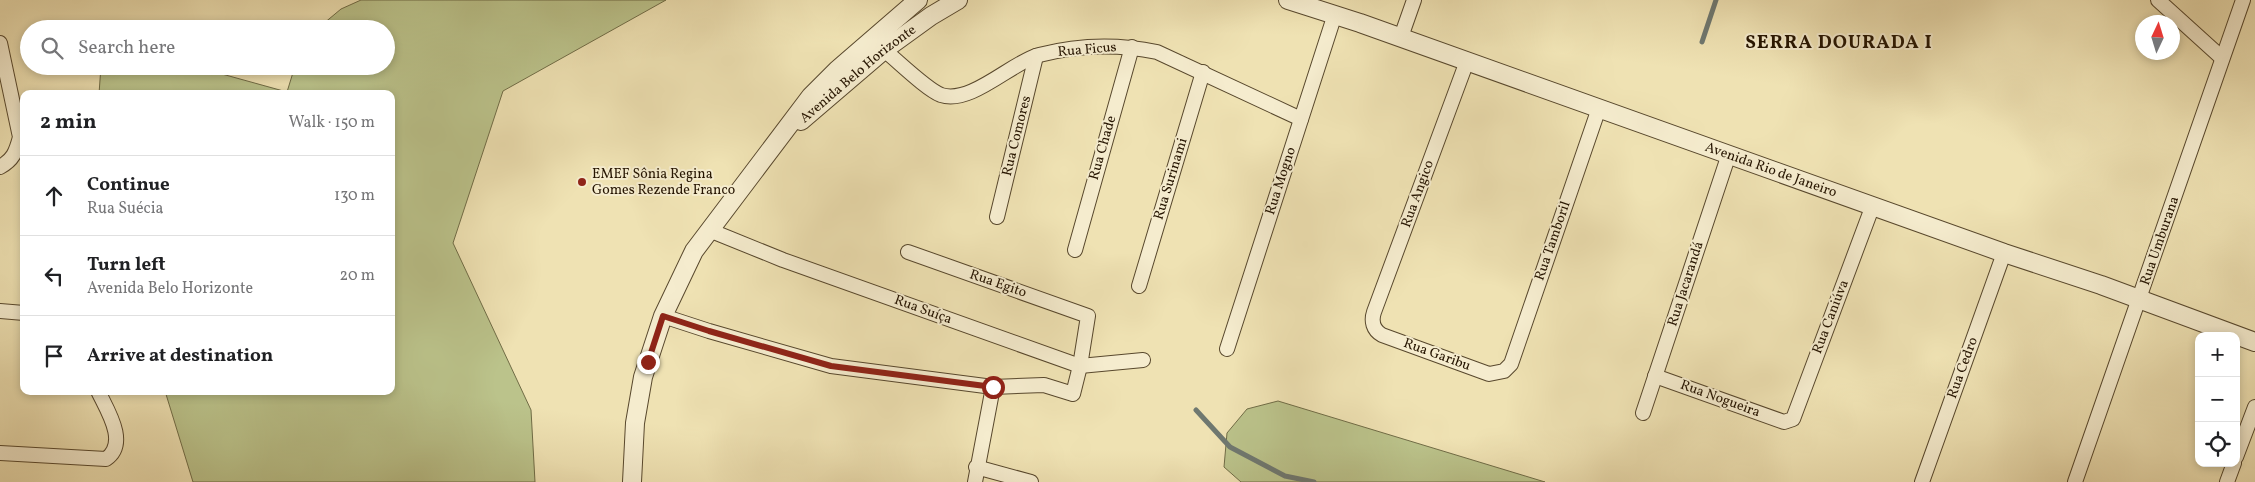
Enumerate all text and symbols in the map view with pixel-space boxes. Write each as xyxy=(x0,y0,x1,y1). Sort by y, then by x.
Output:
north arrow xyxy=(2135,15,2180,60)
search box xyxy=(20,20,395,75)
street label: Avenida Belo Horizonte xyxy=(796,20,920,127)
district label: SERRA DOURADA I xyxy=(1745,30,1933,56)
icon: search xyxy=(38,34,66,62)
text: Search here xyxy=(78,35,175,61)
street label: Rua Ficus xyxy=(1057,38,1117,62)
street label: Rua Comores xyxy=(998,94,1036,178)
text: 2 min xyxy=(40,108,97,137)
text: Walk · 150 m xyxy=(289,112,375,134)
street label: Rua Chade xyxy=(1085,113,1121,182)
street label: Rua Surinami xyxy=(1150,136,1192,222)
street label: Avenida Rio de Janeiro xyxy=(1702,137,1840,202)
street label: Rua Mogno xyxy=(1261,145,1301,217)
street label: Rua Angico xyxy=(1397,158,1439,230)
place label: EMEF Sônia Regina Gomes Rezende Franco xyxy=(592,165,735,200)
text: Continue xyxy=(87,172,170,198)
marker: EMEF Sônia Regina Gomes Rezende Franco xyxy=(576,176,588,188)
icon: ahead xyxy=(40,182,68,210)
text: 130 m xyxy=(334,185,375,207)
street label: Rua Umburana xyxy=(2136,194,2184,288)
text: Rua Suécia xyxy=(87,198,164,220)
street label: Rua Tamboril xyxy=(1531,199,1575,283)
street label: Rua Jacarandá xyxy=(1663,239,1709,329)
text: Turn left xyxy=(87,252,166,278)
icon: left xyxy=(40,262,68,290)
text: 20 m xyxy=(340,265,375,287)
street label: Rua Egito xyxy=(967,265,1029,303)
street label: Rua Caniúva xyxy=(1808,277,1854,357)
text: Avenida Belo Horizonte xyxy=(87,278,253,300)
street label: Rua Suíça xyxy=(891,291,955,329)
map controls xyxy=(2195,332,2240,467)
button: + xyxy=(2195,332,2240,377)
street label: Rua Garibu xyxy=(1401,334,1473,376)
street label: Rua Cedro xyxy=(1943,335,1983,401)
icon: arrive xyxy=(40,342,68,370)
text: Arrive at destination xyxy=(87,343,273,369)
route end xyxy=(637,351,660,374)
route start xyxy=(982,376,1005,399)
street label: Rua Nogueira xyxy=(1677,376,1763,422)
button: − xyxy=(2195,377,2240,422)
button: locate xyxy=(2195,422,2240,467)

